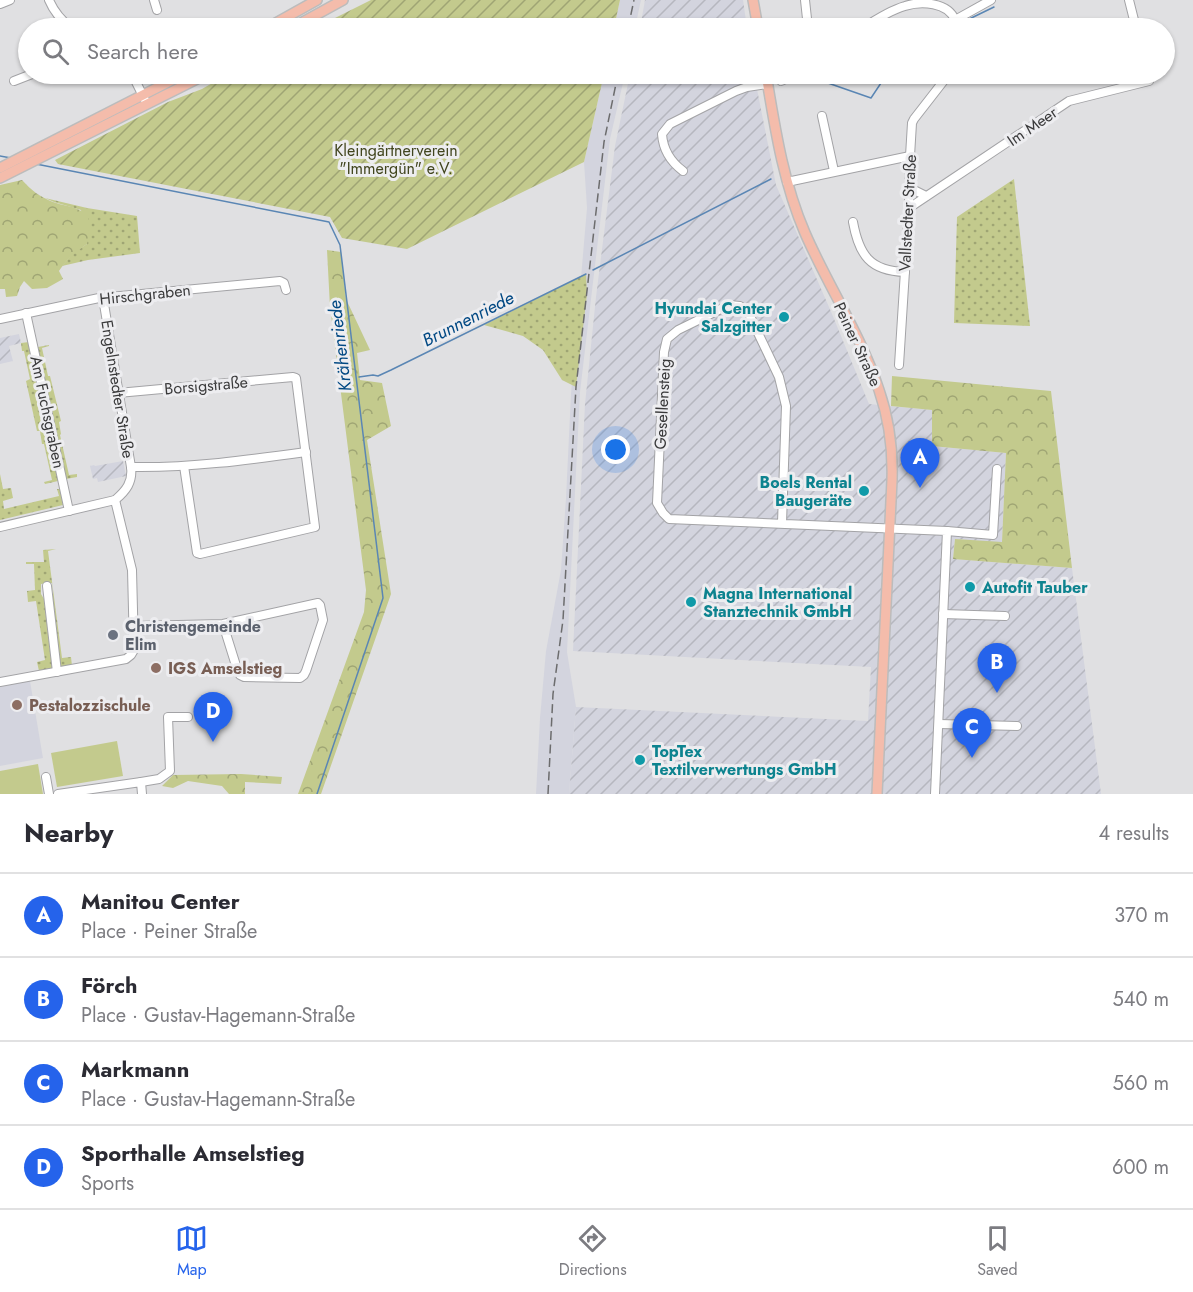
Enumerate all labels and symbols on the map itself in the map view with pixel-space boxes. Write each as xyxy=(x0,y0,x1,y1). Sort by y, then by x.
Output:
street label: Im Meer xyxy=(1003,101,1062,152)
park label: Kleingärtnerverein "Immergün" e.V. xyxy=(334,139,458,180)
street label: Vallstedter Straße xyxy=(893,154,922,272)
street label: Hirschgraben xyxy=(98,278,192,311)
water label: Brunnenriede xyxy=(418,285,518,353)
place label: Hyundai Center Salzgitter xyxy=(655,297,772,338)
street label: Peiner Straße xyxy=(828,298,887,390)
water label: Krähenriede xyxy=(322,299,358,393)
marker: Hyundai Center Salzgitter xyxy=(777,310,791,324)
street label: Engelnstedter Straße xyxy=(95,318,140,460)
street label: Am Fuchsgraben xyxy=(24,354,71,470)
street label: Gesellensteig xyxy=(649,358,676,450)
street label: Borsigstraße xyxy=(163,370,249,401)
your location xyxy=(601,435,630,464)
pin: A xyxy=(900,438,940,488)
place label: Boels Rental Baugeräte xyxy=(760,471,852,512)
marker: Boels Rental Baugeräte xyxy=(857,484,871,498)
place label: Autofit Tauber xyxy=(981,576,1088,599)
marker: Autofit Tauber xyxy=(963,580,977,594)
place label: Magna International Stanztechnik GmbH xyxy=(703,582,852,623)
marker: Magna International Stanztechnik GmbH xyxy=(684,595,698,609)
place label: Christengemeinde Elim xyxy=(125,615,261,656)
marker: Christengemeinde Elim xyxy=(106,628,120,642)
pin: B xyxy=(978,644,1016,693)
place label: IGS Amselstieg xyxy=(168,657,282,680)
marker: IGS Amselstieg xyxy=(149,661,163,675)
pin: D xyxy=(194,692,232,742)
place label: Pestalozzischule xyxy=(29,694,151,717)
marker: Pestalozzischule xyxy=(10,698,24,712)
pin: C xyxy=(952,708,992,758)
place label: TopTex Textilverwertungs GmbH xyxy=(652,740,837,781)
marker: TopTex Textilverwertungs GmbH xyxy=(633,753,647,767)

